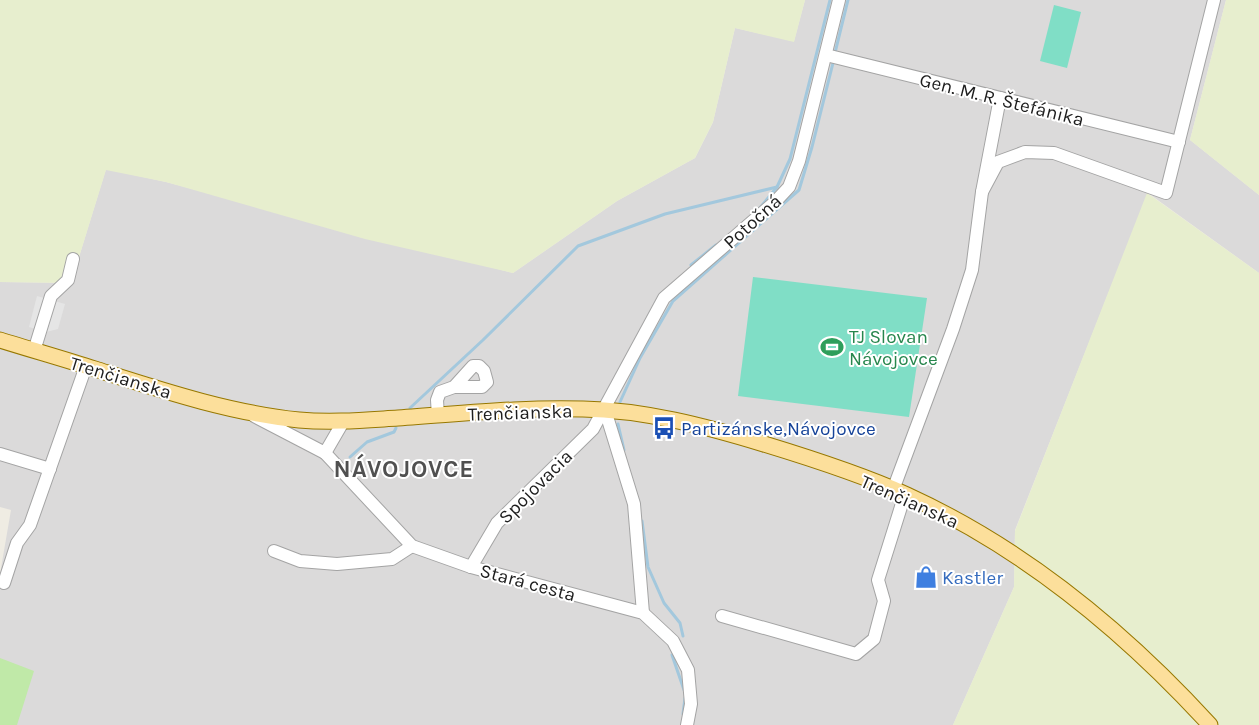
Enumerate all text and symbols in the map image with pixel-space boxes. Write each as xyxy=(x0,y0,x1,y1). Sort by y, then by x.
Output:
street label: Gen. M. R. Štefánika xyxy=(917,69,1086,131)
street label: Potočná xyxy=(719,190,786,253)
place label: TJ Slovan Návojovce xyxy=(849,326,938,370)
sports icon: TJ Slovan Návojovce xyxy=(819,334,845,360)
street label: Trenčianska xyxy=(67,352,174,404)
street label: Trenčianska xyxy=(467,400,573,426)
bus stop icon: Partizánske,Návojovce xyxy=(651,415,677,441)
place label: Partizánske,Návojovce xyxy=(681,418,876,440)
street label: Spojovacia xyxy=(494,445,577,528)
district label: NÁVOJOVCE xyxy=(334,453,474,483)
street label: Trenčianska xyxy=(857,471,962,533)
street label: Stará cesta xyxy=(478,560,578,606)
shop icon: Kastler xyxy=(913,564,939,590)
place label: Kastler xyxy=(942,567,1003,589)

